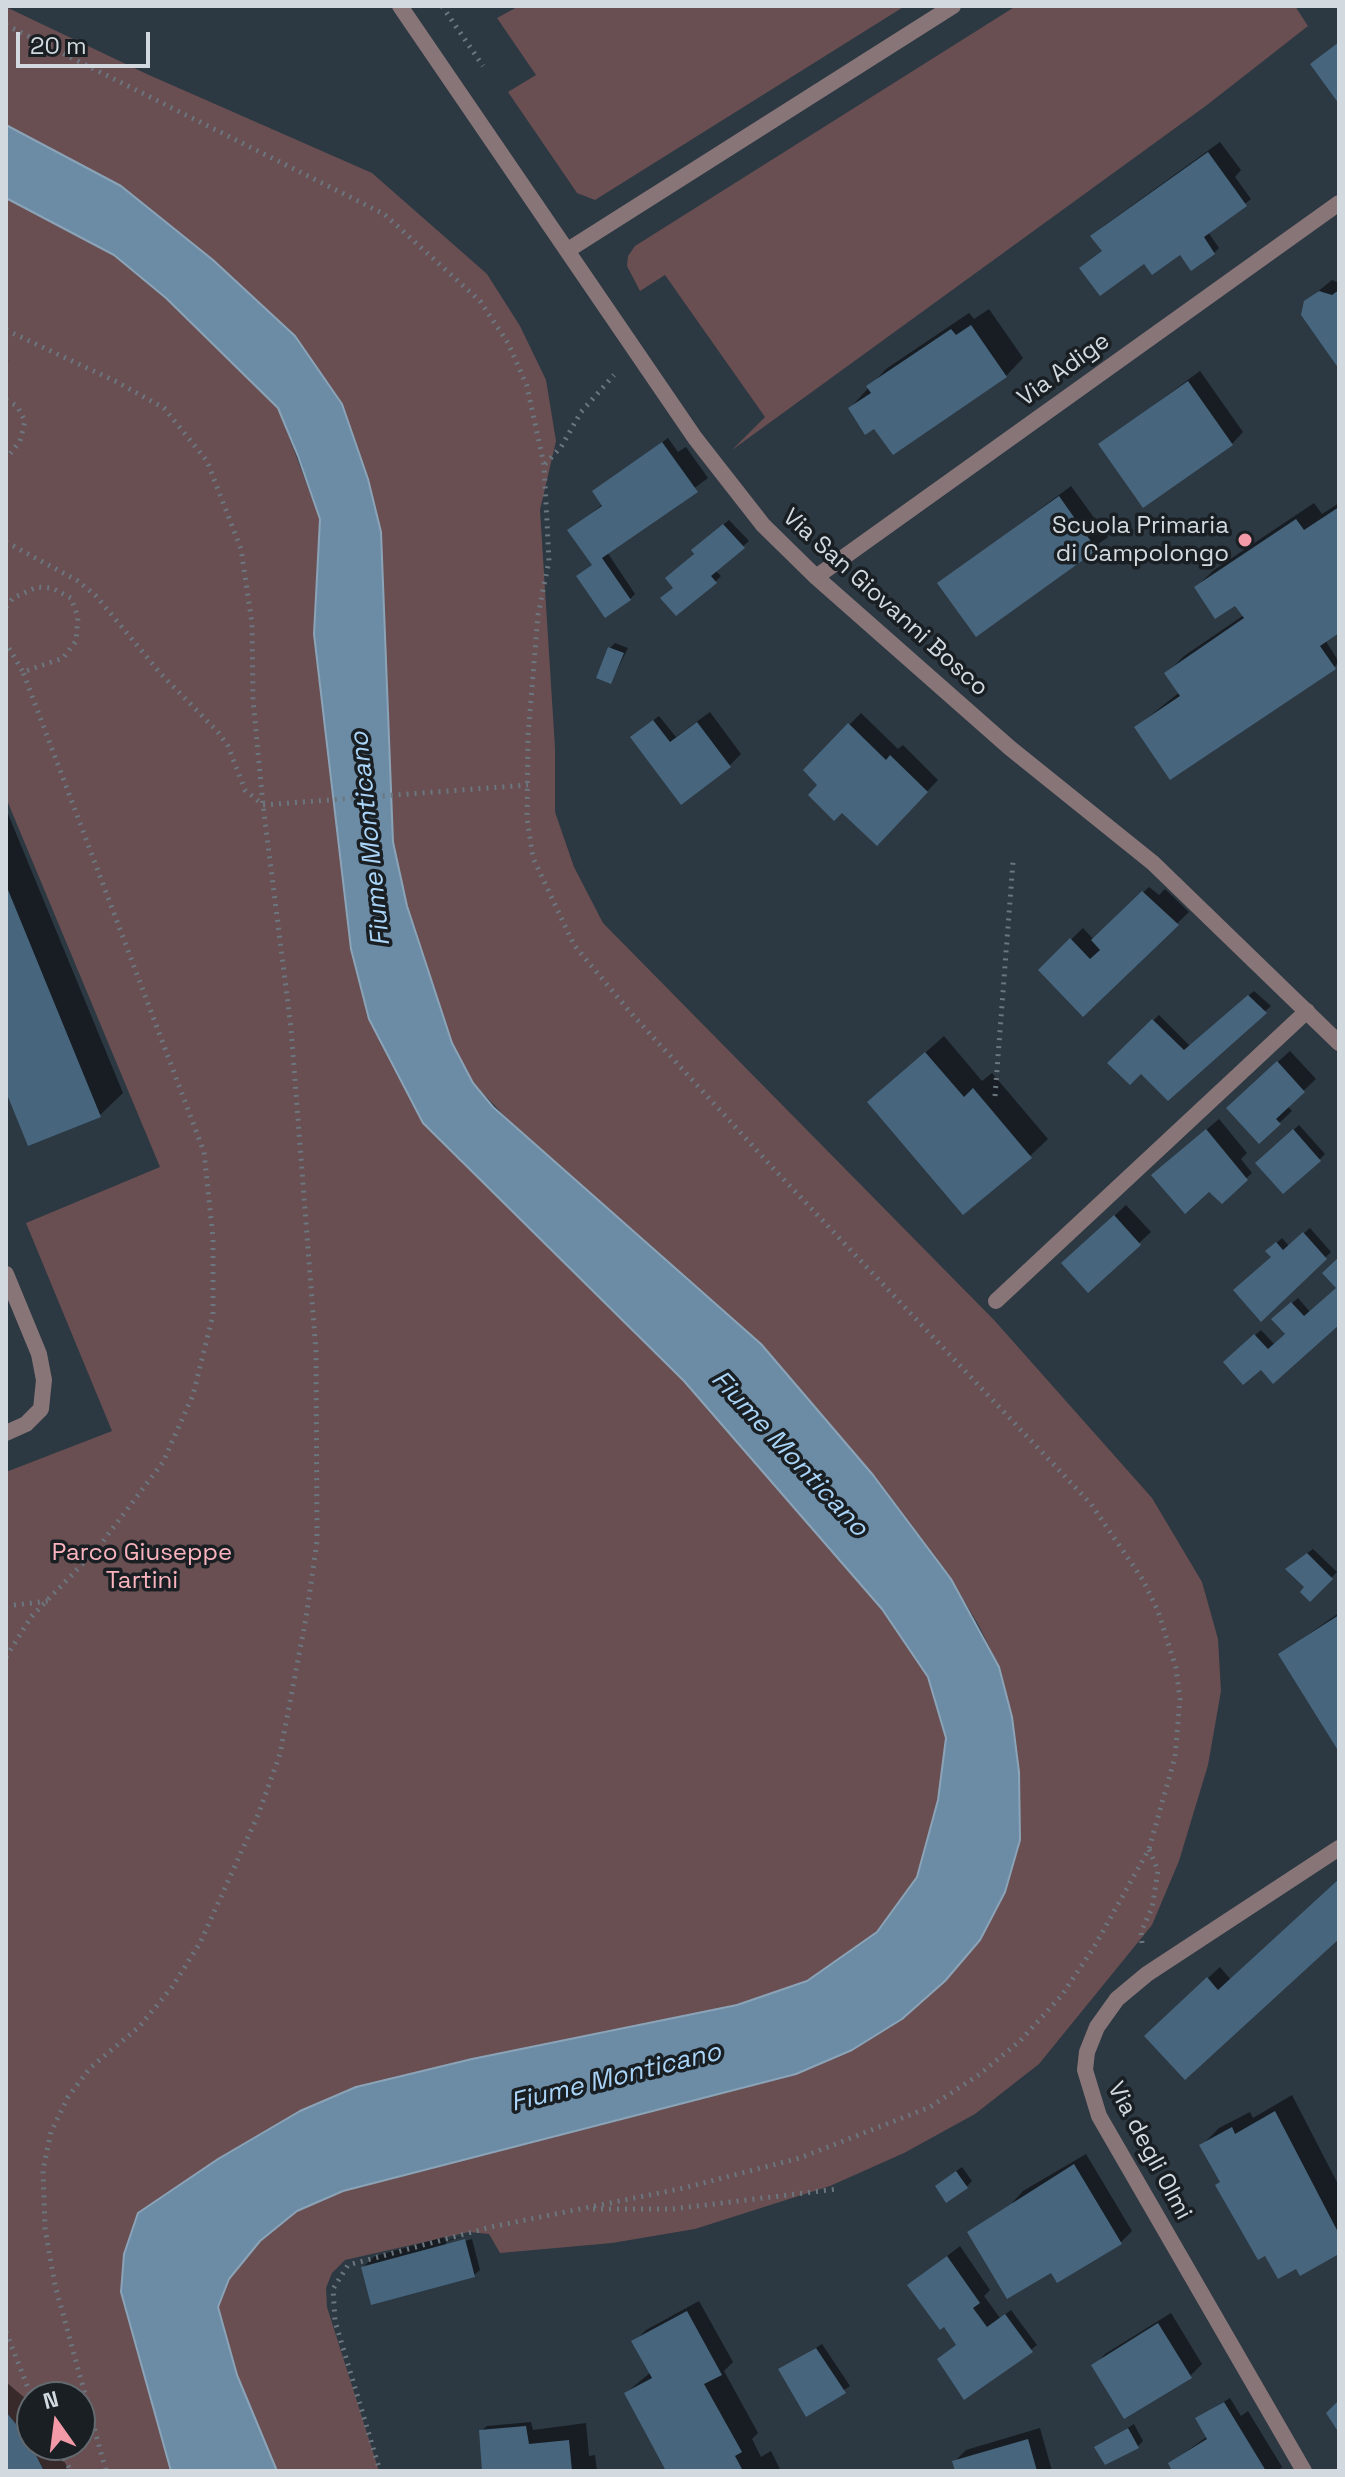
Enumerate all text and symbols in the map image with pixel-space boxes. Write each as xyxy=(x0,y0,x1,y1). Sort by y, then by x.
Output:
scale bar xyxy=(20,16,154,66)
text: 20 m xyxy=(30,30,87,61)
street label: Via Adige xyxy=(1012,327,1116,413)
street label: Via San Giovanni Bosco xyxy=(776,503,994,703)
place label: Scuola Primaria di Campolongo xyxy=(1052,512,1229,568)
marker: Scuola Primaria di Campolongo xyxy=(1236,531,1254,549)
water label: Fiume Monticano xyxy=(344,730,398,948)
water label: Fiume Monticano xyxy=(704,1364,874,1544)
park label: Parco Giuseppe Tartini xyxy=(52,1539,232,1595)
water label: Fiume Monticano xyxy=(508,2037,724,2119)
street label: Via degli Olmi xyxy=(1101,2077,1197,2225)
north arrow xyxy=(16,2381,96,2461)
text: N xyxy=(40,2384,61,2415)

